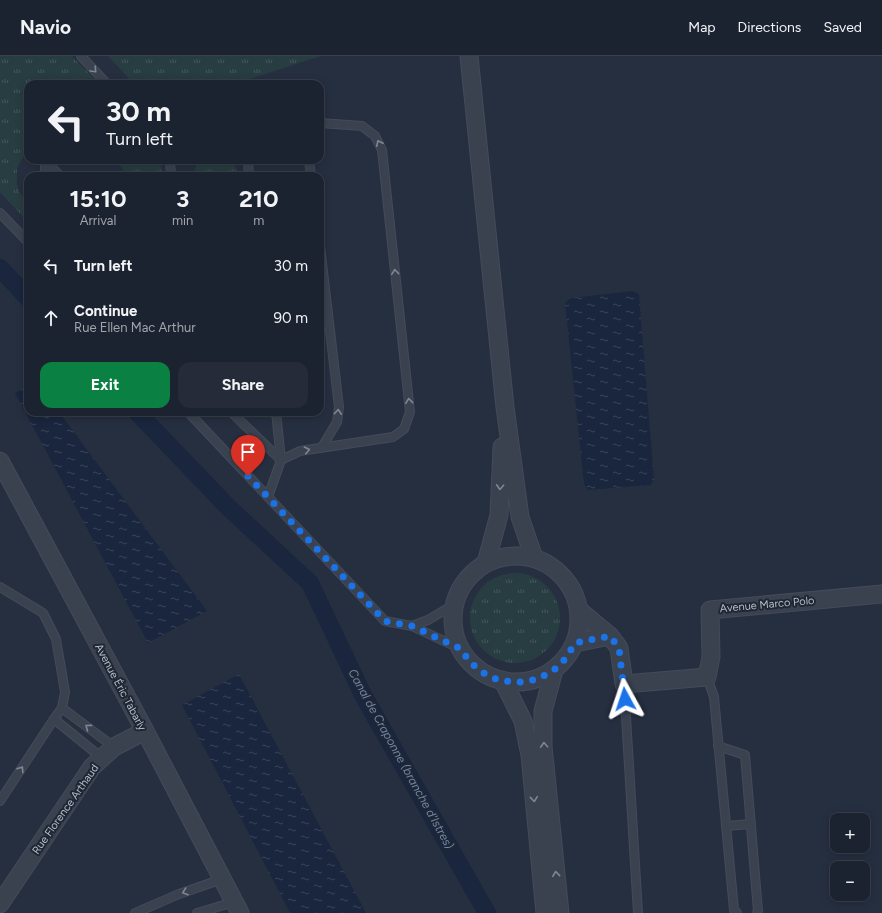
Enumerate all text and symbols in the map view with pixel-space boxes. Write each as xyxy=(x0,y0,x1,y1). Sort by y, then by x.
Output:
text: Navio xyxy=(20,16,71,39)
text: Map xyxy=(688,19,716,36)
text: Directions xyxy=(738,19,801,36)
text: Saved xyxy=(823,19,862,36)
one-way arrow xyxy=(89,65,97,73)
text: 30 m xyxy=(106,94,171,128)
icon: left xyxy=(40,96,92,148)
text: Turn left xyxy=(106,128,173,150)
one-way arrow xyxy=(376,140,384,148)
text: 15:10 xyxy=(70,184,127,213)
text: 3 xyxy=(176,184,189,213)
text: 210 xyxy=(239,184,278,213)
text: Arrival xyxy=(80,213,116,228)
text: min xyxy=(172,213,193,228)
text: m xyxy=(253,213,264,228)
icon: left xyxy=(40,255,62,277)
text: Turn left xyxy=(74,257,132,275)
text: 30 m xyxy=(274,257,308,275)
one-way arrow xyxy=(391,269,400,275)
text: Continue xyxy=(74,302,137,320)
icon: ahead xyxy=(40,307,62,329)
text: 90 m xyxy=(273,309,308,327)
text: Rue Ellen Mac Arthur xyxy=(74,320,196,335)
button: Exit xyxy=(40,362,170,408)
button: Share xyxy=(178,362,308,408)
one-way arrow xyxy=(404,398,413,404)
one-way arrow xyxy=(334,409,343,415)
pin xyxy=(231,435,265,476)
icon: arrive xyxy=(237,441,259,463)
one-way arrow xyxy=(304,447,310,455)
one-way arrow xyxy=(496,484,505,490)
street label: Avenue Marco Polo xyxy=(719,594,815,615)
street label: Avenue Éric Tabarly xyxy=(92,642,149,733)
water label: Canal de Craponne (branche d'Istres) xyxy=(345,666,457,852)
position arrow xyxy=(604,678,646,720)
one-way arrow xyxy=(85,724,92,732)
one-way arrow xyxy=(539,742,548,748)
street label: Rue Florence Arthaud xyxy=(29,762,101,857)
one-way arrow xyxy=(17,766,24,773)
one-way arrow xyxy=(529,796,538,802)
map controls xyxy=(830,813,870,901)
button: + xyxy=(830,813,870,853)
button: − xyxy=(830,861,870,901)
one-way arrow xyxy=(552,871,561,877)
one-way arrow xyxy=(182,887,189,896)

